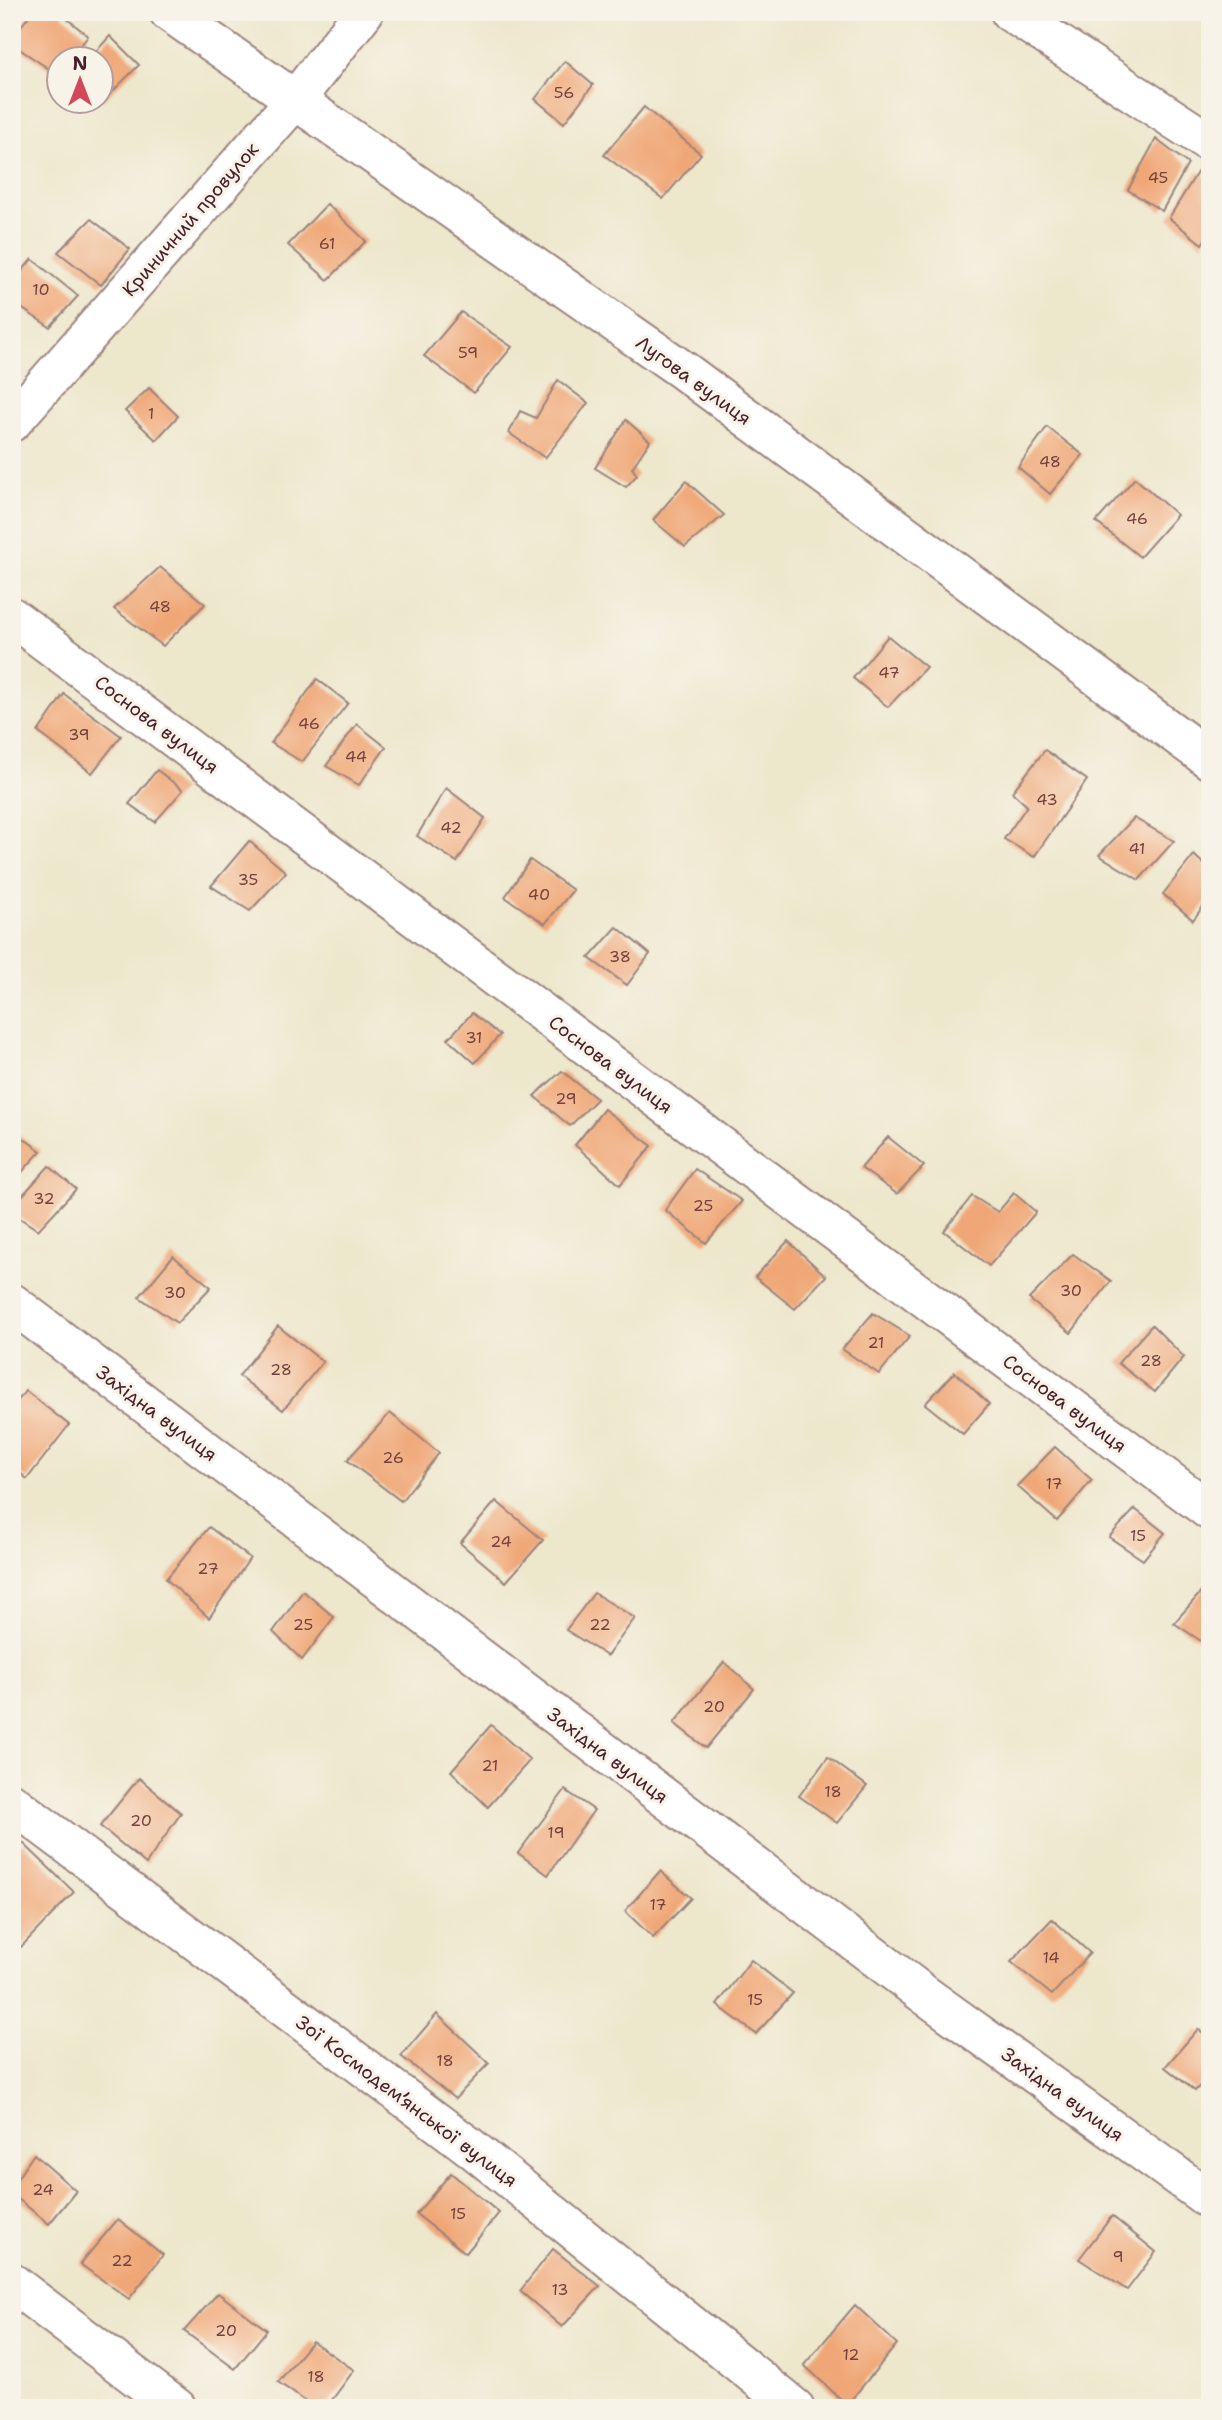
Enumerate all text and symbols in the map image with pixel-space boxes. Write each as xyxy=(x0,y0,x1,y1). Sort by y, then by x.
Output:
north arrow xyxy=(46,46,116,116)
text: N xyxy=(72,51,88,76)
house number: 56 xyxy=(554,82,574,103)
street label: Криничний провулок xyxy=(117,137,264,302)
house number: 45 xyxy=(1148,167,1168,188)
house number: 61 xyxy=(319,233,335,254)
house number: 10 xyxy=(32,279,50,300)
street label: Лугова вулиця xyxy=(631,330,756,431)
house number: 59 xyxy=(458,342,478,363)
house number: 1 xyxy=(148,403,154,424)
house number: 48 xyxy=(1039,451,1061,472)
house number: 46 xyxy=(1126,508,1148,529)
house number: 48 xyxy=(149,596,171,617)
house number: 47 xyxy=(878,662,900,683)
street label: Соснова вулиця xyxy=(90,670,224,779)
house number: 46 xyxy=(298,713,320,734)
house number: 39 xyxy=(68,724,90,745)
house number: 44 xyxy=(345,746,367,767)
house number: 43 xyxy=(1036,789,1058,810)
house number: 42 xyxy=(440,817,462,838)
house number: 41 xyxy=(1128,838,1146,859)
house number: 35 xyxy=(238,869,258,890)
house number: 40 xyxy=(528,884,550,905)
house number: 38 xyxy=(609,946,631,967)
street label: Соснова вулиця xyxy=(544,1010,678,1119)
house number: 31 xyxy=(465,1027,483,1048)
house number: 29 xyxy=(555,1088,577,1109)
house number: 32 xyxy=(33,1188,55,1209)
house number: 25 xyxy=(693,1195,713,1216)
house number: 30 xyxy=(1060,1280,1082,1301)
house number: 30 xyxy=(164,1282,186,1303)
house number: 21 xyxy=(867,1332,885,1353)
street label: Соснова вулиця xyxy=(998,1349,1132,1458)
house number: 28 xyxy=(1140,1350,1162,1371)
house number: 28 xyxy=(270,1359,292,1380)
street label: Західна вулиця xyxy=(91,1360,222,1467)
house number: 26 xyxy=(382,1447,404,1468)
house number: 17 xyxy=(1045,1473,1063,1494)
house number: 15 xyxy=(1130,1525,1146,1546)
house number: 24 xyxy=(490,1531,512,1552)
house number: 27 xyxy=(197,1558,219,1579)
house number: 25 xyxy=(293,1614,313,1635)
house number: 22 xyxy=(589,1614,611,1635)
house number: 20 xyxy=(703,1696,725,1717)
street label: Західна вулиця xyxy=(542,1702,673,1809)
house number: 21 xyxy=(481,1755,499,1776)
house number: 18 xyxy=(824,1781,842,1802)
house number: 20 xyxy=(130,1810,152,1831)
house number: 19 xyxy=(547,1822,565,1843)
house number: 17 xyxy=(649,1894,667,1915)
house number: 14 xyxy=(1042,1947,1060,1968)
house number: 15 xyxy=(747,1989,763,2010)
street label: Зої Космодем’янської вулиця xyxy=(291,2010,522,2193)
street label: Західна вулиця xyxy=(996,2042,1129,2147)
house number: 18 xyxy=(436,2050,454,2071)
house number: 24 xyxy=(32,2179,54,2200)
house number: 15 xyxy=(450,2203,466,2224)
house number: 9 xyxy=(1112,2246,1124,2267)
house number: 22 xyxy=(111,2250,133,2271)
house number: 13 xyxy=(551,2279,569,2300)
house number: 20 xyxy=(215,2320,237,2341)
house number: 12 xyxy=(842,2344,860,2365)
house number: 18 xyxy=(307,2366,325,2387)

